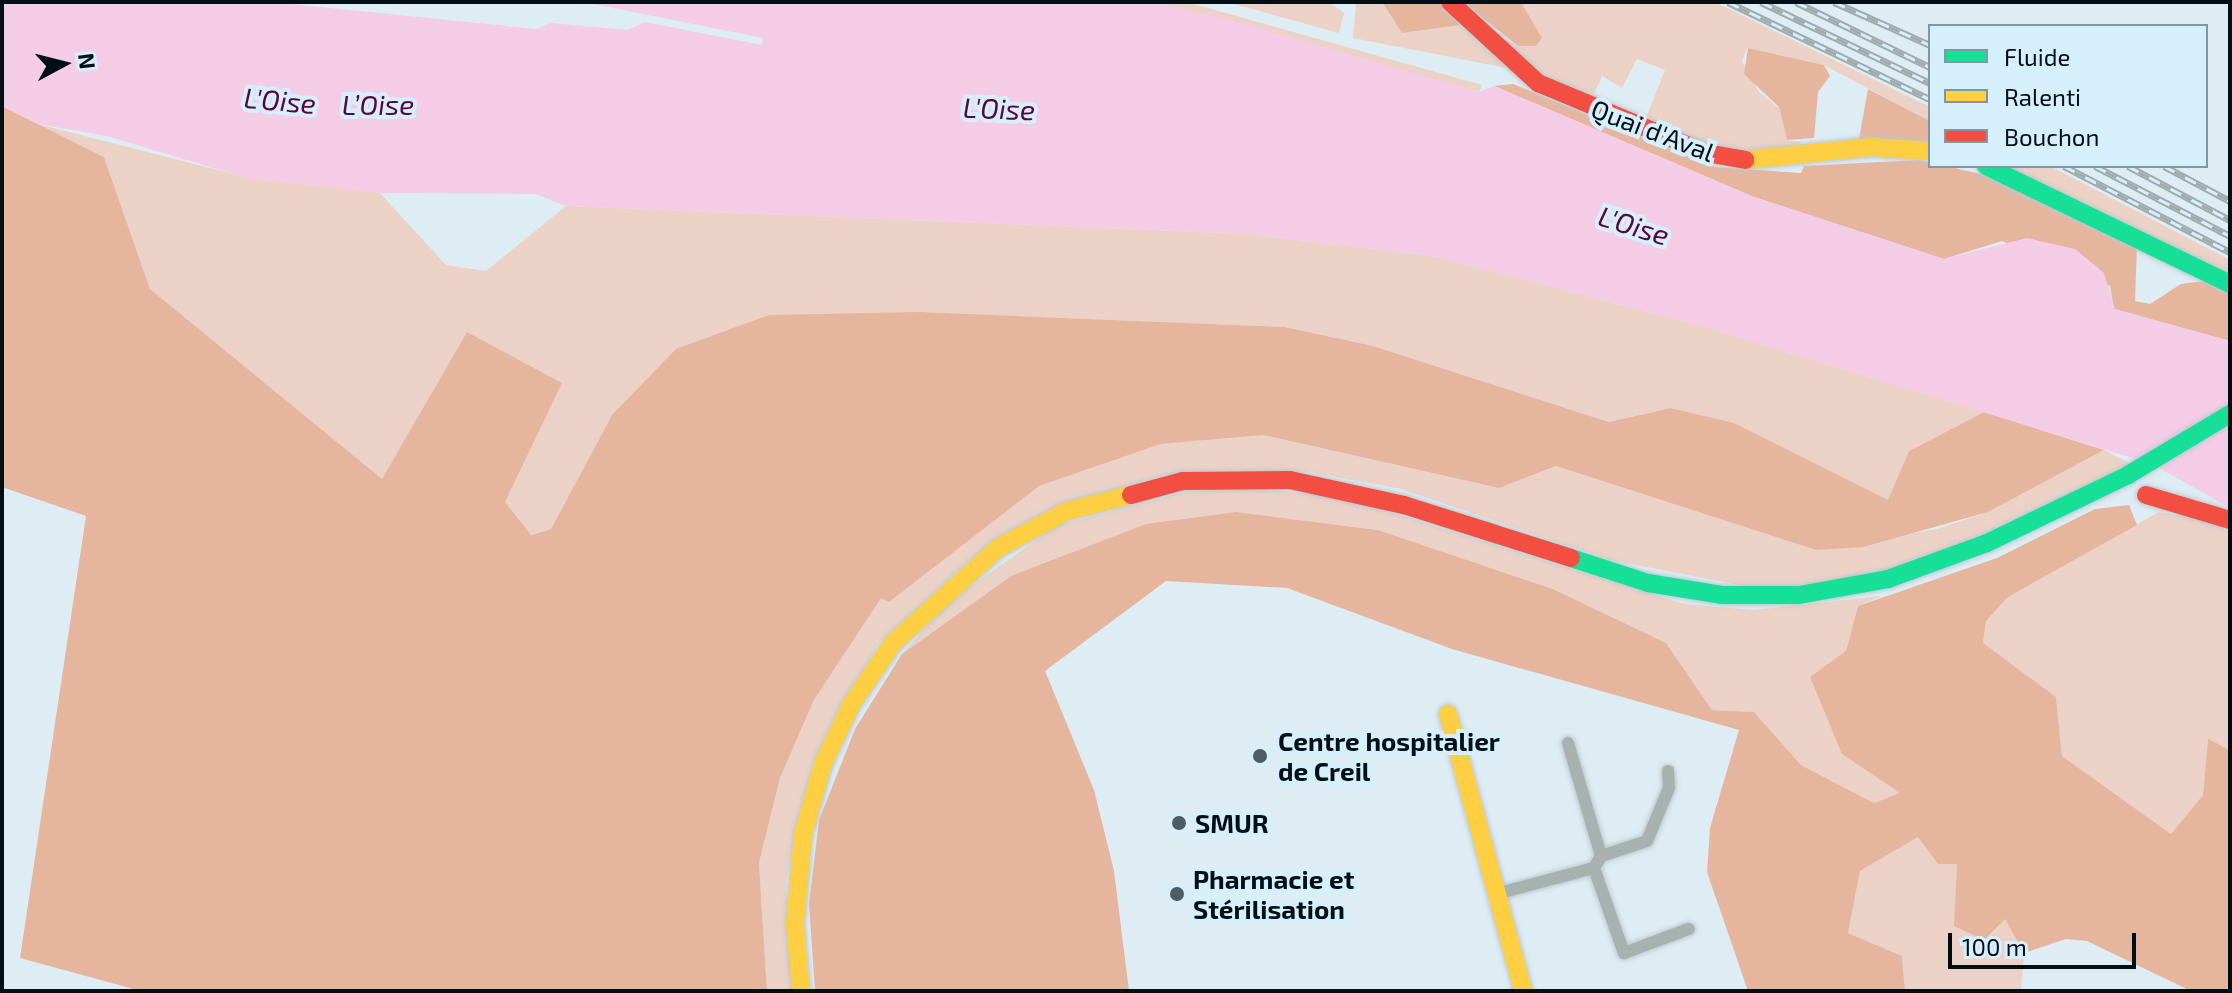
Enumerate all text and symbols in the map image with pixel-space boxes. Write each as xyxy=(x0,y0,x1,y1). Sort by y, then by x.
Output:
north arrow xyxy=(24,24,104,104)
legend xyxy=(1928,24,2208,168)
text: Fluide xyxy=(2004,42,2070,71)
text: N xyxy=(74,52,102,71)
water label: L'Oise xyxy=(242,80,318,120)
text: Ralenti xyxy=(2004,82,2081,111)
water label: L’Oise xyxy=(342,87,414,121)
water label: L'Oise xyxy=(962,90,1036,126)
street label: Quai d'Aval xyxy=(1587,92,1719,168)
text: Bouchon xyxy=(2004,122,2099,151)
water label: L'Oise xyxy=(1594,198,1674,252)
place label: Centre hospitalier de Creil xyxy=(1278,725,1500,786)
marker: Centre hospitalier de Creil xyxy=(1249,745,1271,767)
place label: SMUR xyxy=(1195,807,1269,839)
marker: SMUR xyxy=(1170,814,1188,832)
place label: Pharmacie et Stérilisation xyxy=(1193,863,1354,924)
marker: Pharmacie et Stérilisation xyxy=(1168,885,1186,903)
scale bar xyxy=(1952,917,2140,967)
text: 100 m xyxy=(1962,932,2027,961)

